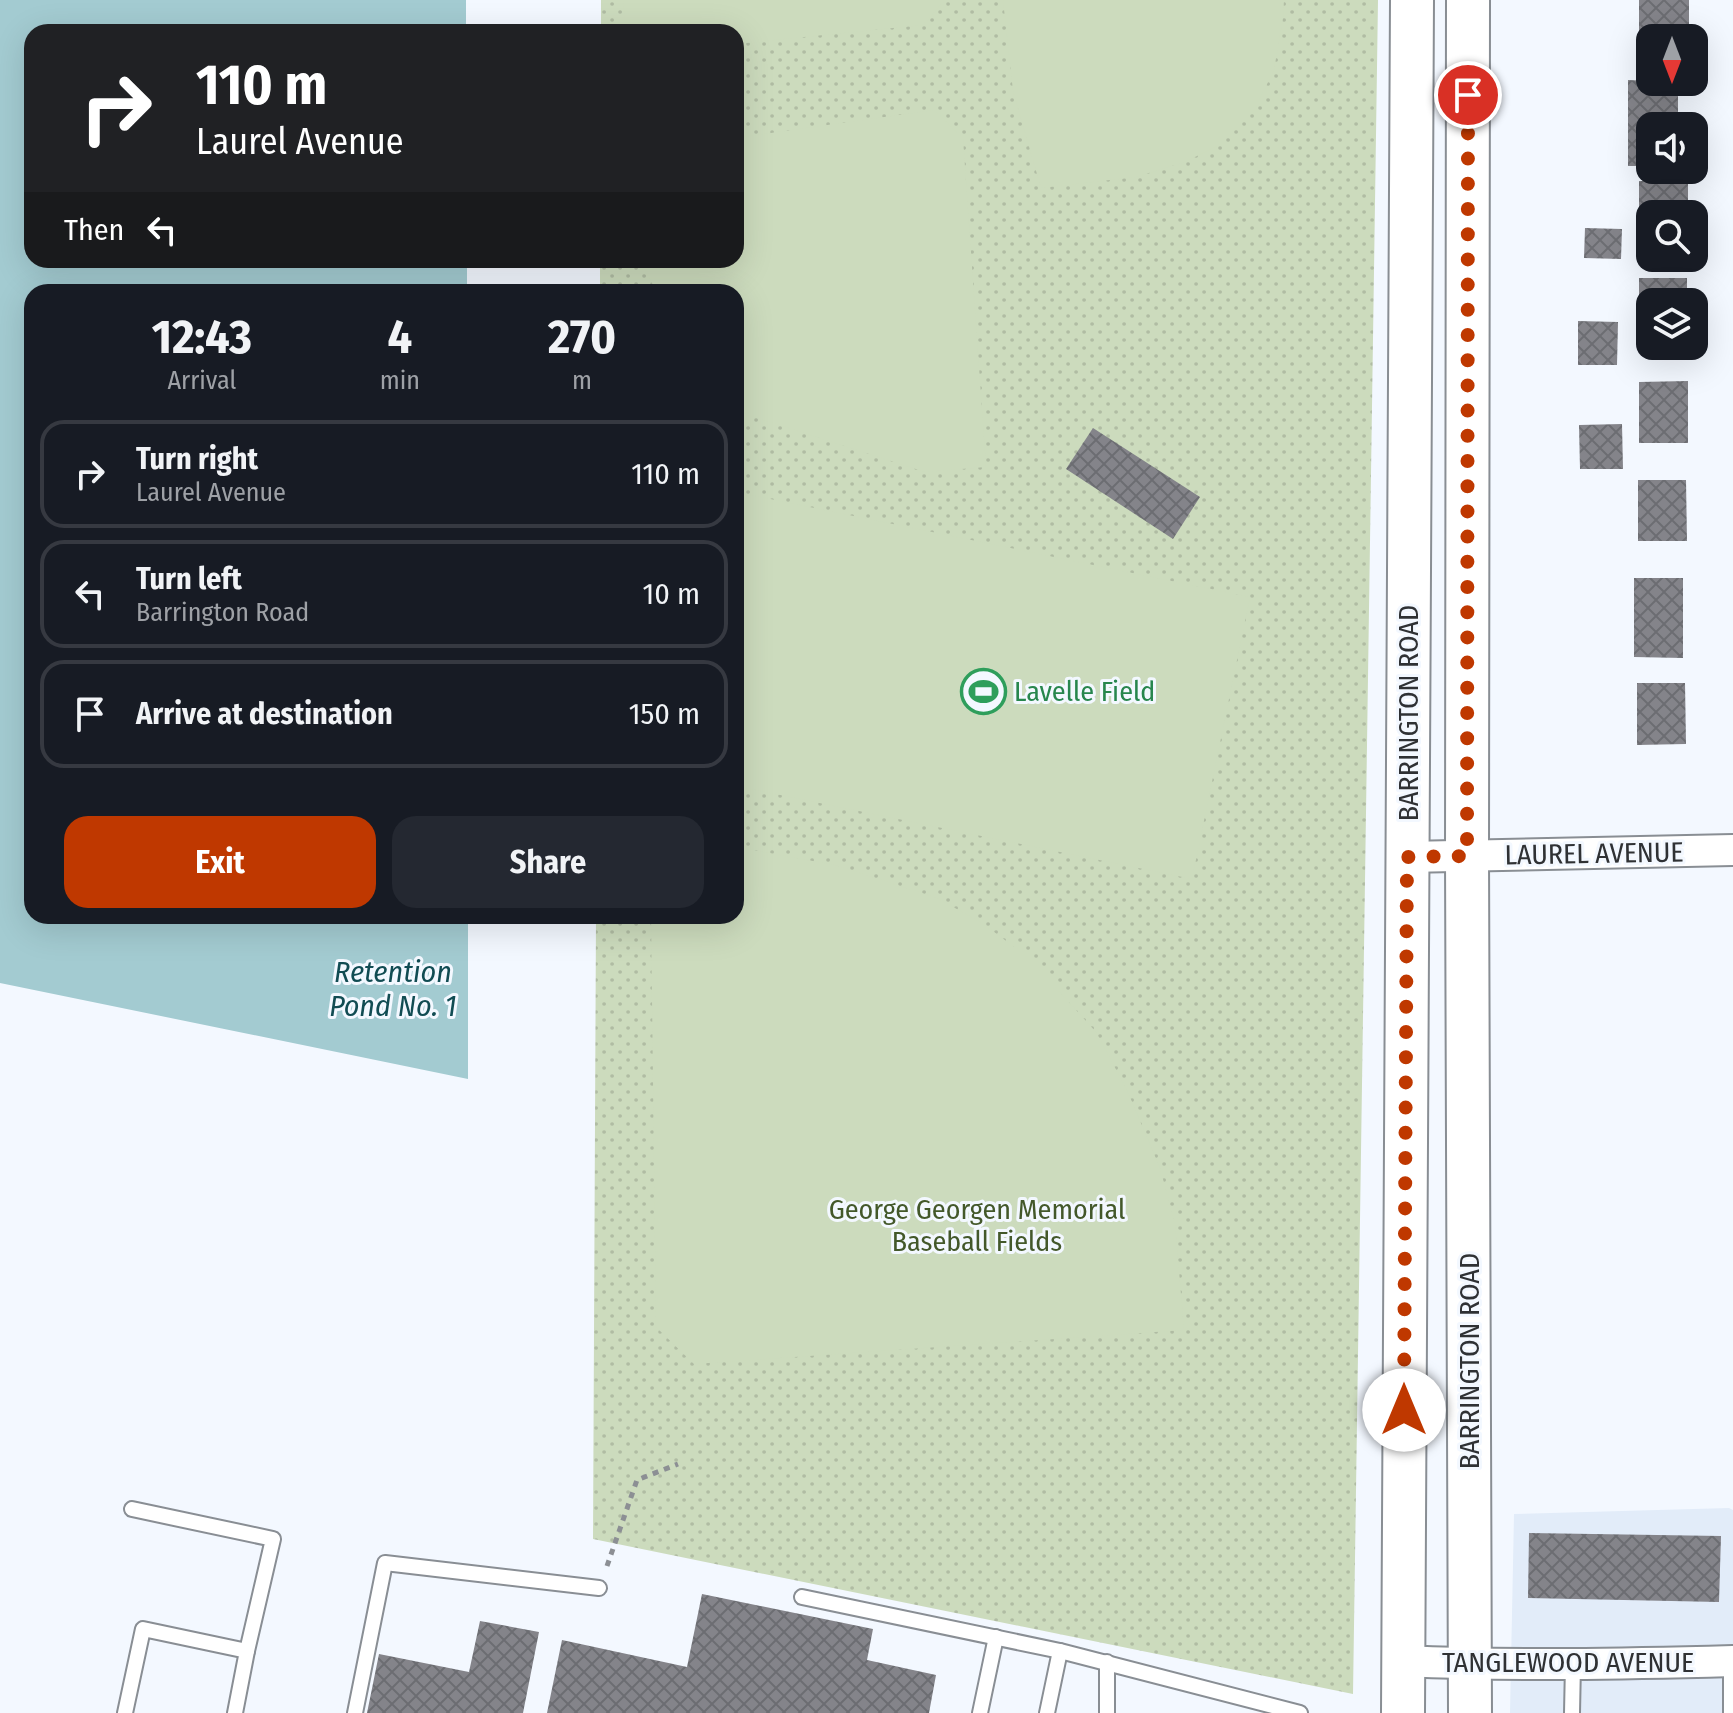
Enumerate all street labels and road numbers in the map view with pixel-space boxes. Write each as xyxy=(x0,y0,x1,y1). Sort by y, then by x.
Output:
street label: BARRINGTON ROAD xyxy=(1392,605,1425,821)
street label: LAUREL AVENUE xyxy=(1504,835,1684,872)
street label: BARRINGTON ROAD xyxy=(1453,1253,1486,1469)
street label: TANGLEWOOD AVENUE xyxy=(1442,1646,1694,1679)

